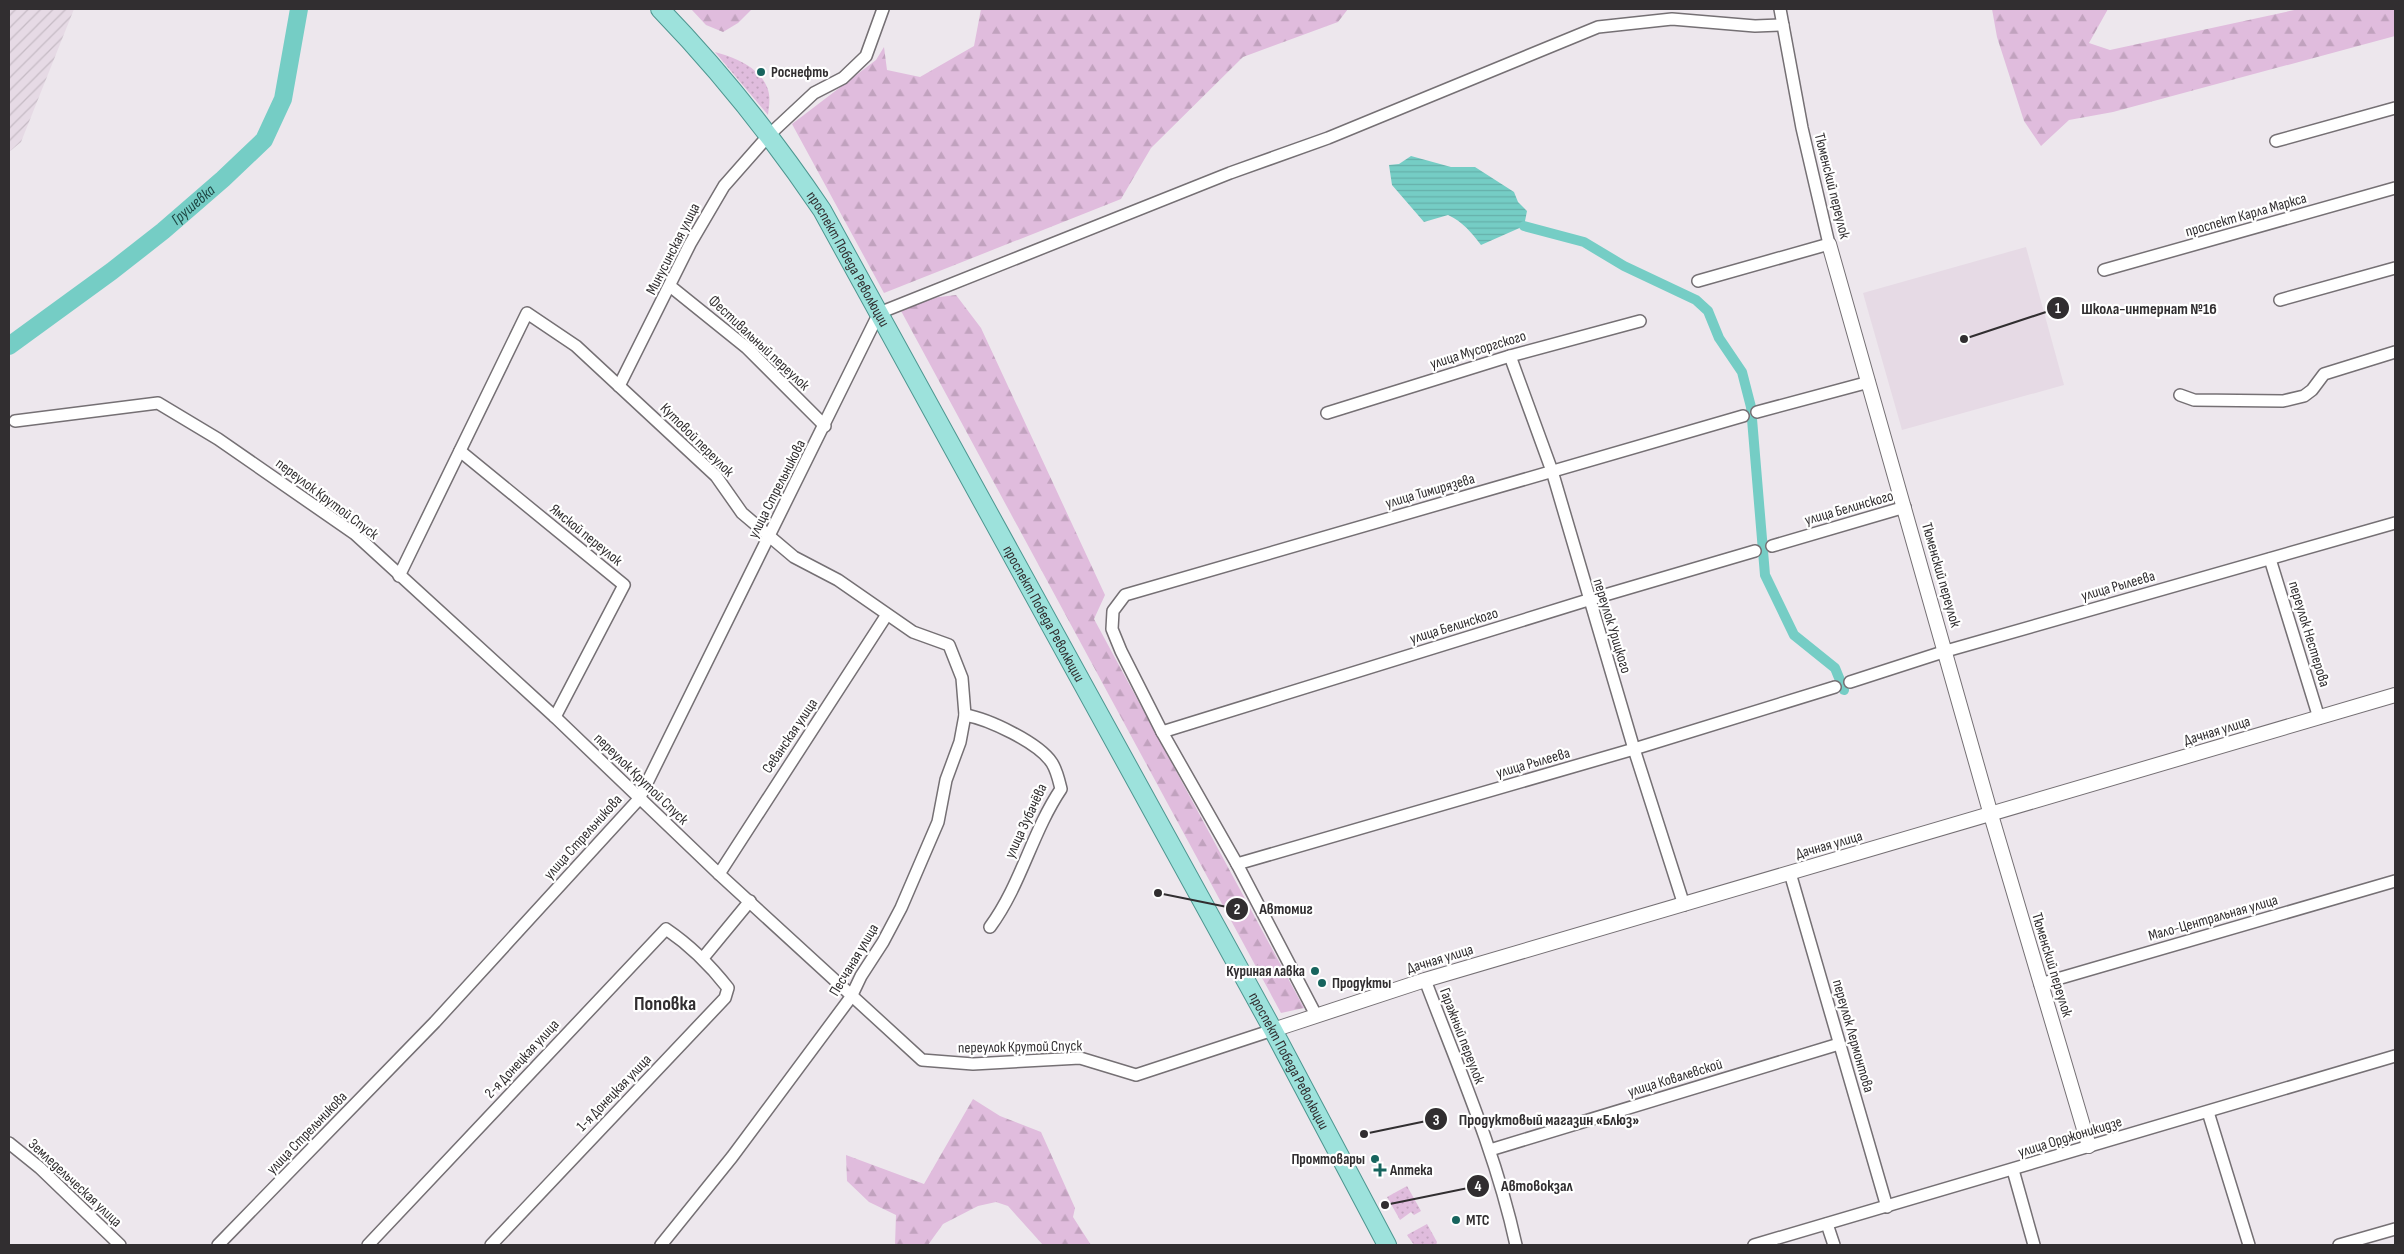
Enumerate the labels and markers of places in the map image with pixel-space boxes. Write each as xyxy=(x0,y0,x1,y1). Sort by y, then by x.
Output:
place label: Роснефть xyxy=(771,63,828,82)
marker: Роснефть xyxy=(755,66,767,78)
callout: Школа-интернат №16 xyxy=(2046,293,2226,324)
callout: Автомиг xyxy=(1224,893,1323,924)
place label: Куриная лавка xyxy=(1226,962,1305,981)
marker: Куриная лавка xyxy=(1309,965,1321,977)
place label: Продукты xyxy=(1332,974,1391,993)
marker: Продукты xyxy=(1316,977,1328,989)
callout: Продуктовый магазин «Блюз» xyxy=(1424,1104,1649,1135)
place label: Промтовары xyxy=(1291,1150,1365,1169)
marker: Промтовары xyxy=(1369,1153,1381,1165)
place label: Аптека xyxy=(1389,1161,1433,1180)
marker: Аптека xyxy=(1374,1164,1386,1176)
callout: Автовокзал xyxy=(1466,1170,1583,1201)
place label: МТС xyxy=(1466,1211,1490,1230)
marker: МТС xyxy=(1450,1214,1462,1226)

